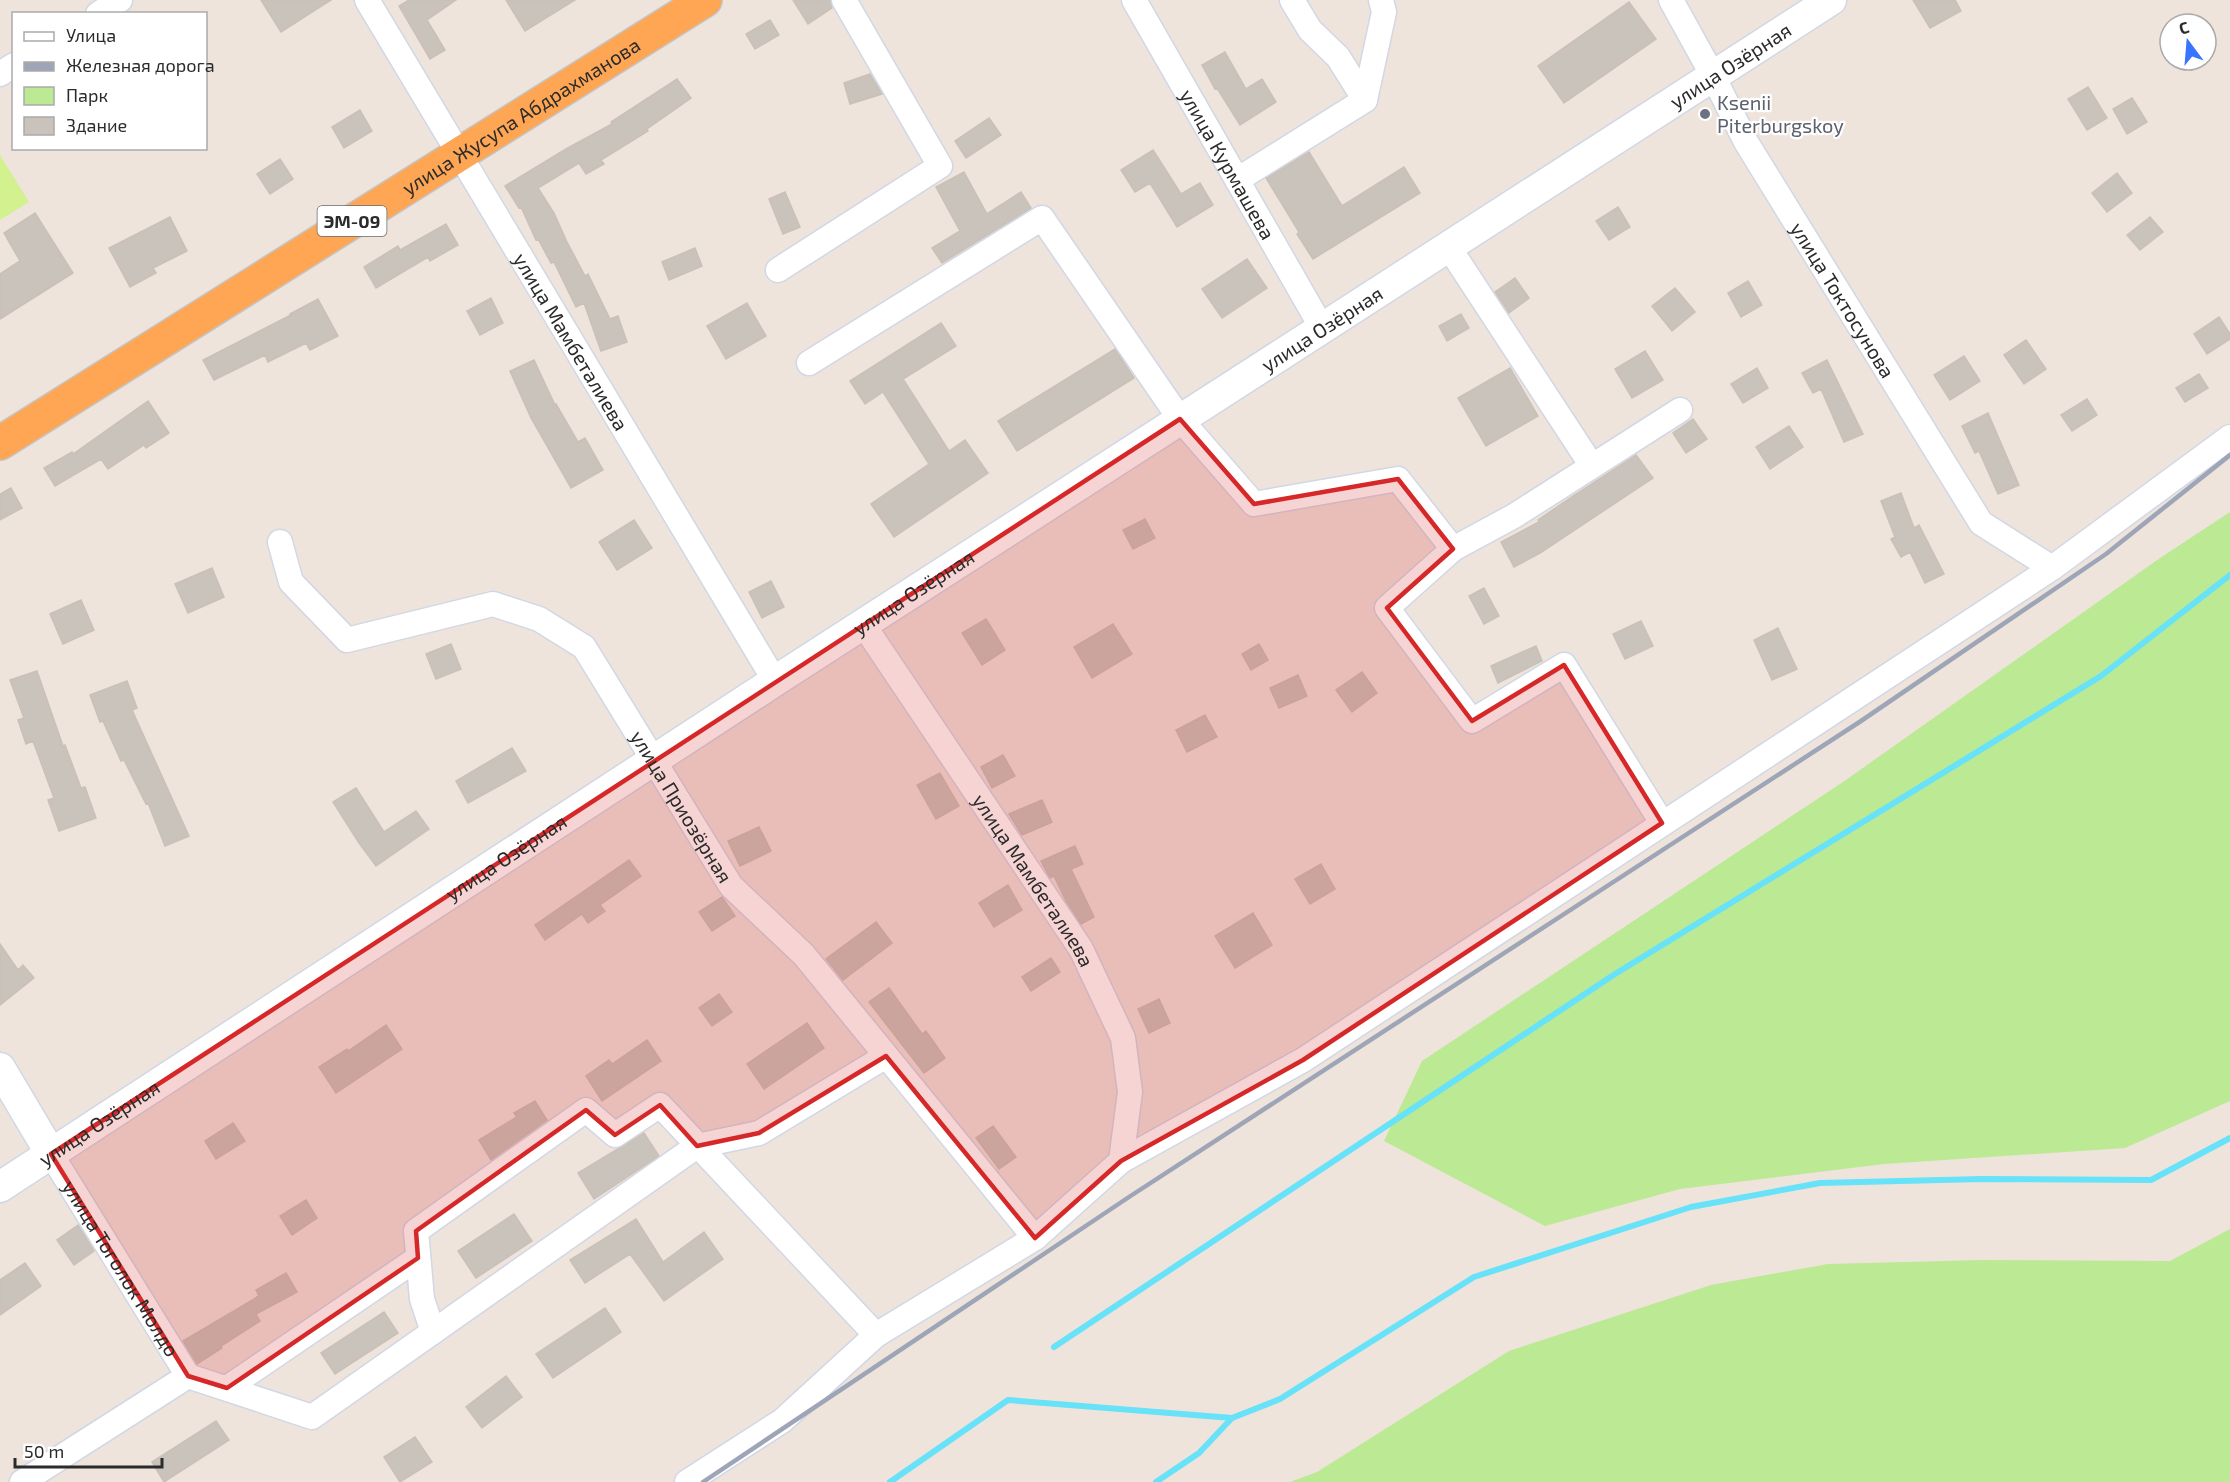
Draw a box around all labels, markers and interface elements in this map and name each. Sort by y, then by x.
legend [12,12,207,150]
north arrow [2158,12,2218,72]
street label: улица Озёрная [1665,17,1795,114]
text: С [2177,17,2191,38]
text: Улица [66,24,116,46]
street label: улица Жусупа Абдрахманова [397,32,644,200]
text: Железная дорога [66,54,215,76]
text: Парк [66,84,108,106]
street label: улица Курмашева [1175,84,1281,243]
place label: Ksenii Piterburgskoy [1717,90,1844,137]
marker: Ksenii Piterburgskoy [1698,107,1712,121]
text: Здание [66,114,127,136]
road number: ЭМ-09 [318,206,386,236]
street label: улица Токтосунова [1785,217,1900,382]
street label: улица Мамбеталиева [508,248,634,434]
street label: улица Озёрная [1256,281,1387,377]
street label: улица Озёрная [848,544,978,641]
street label: улица Приозёрная [625,726,738,887]
street label: улица Мамбеталиева [967,789,1100,970]
street label: улица Озёрная [441,809,571,906]
street label: улица Озёрная [34,1074,164,1172]
street label: улица Тоголок Молдо [57,1176,185,1361]
scale bar [15,1431,162,1469]
text: 50 m [24,1440,64,1462]

